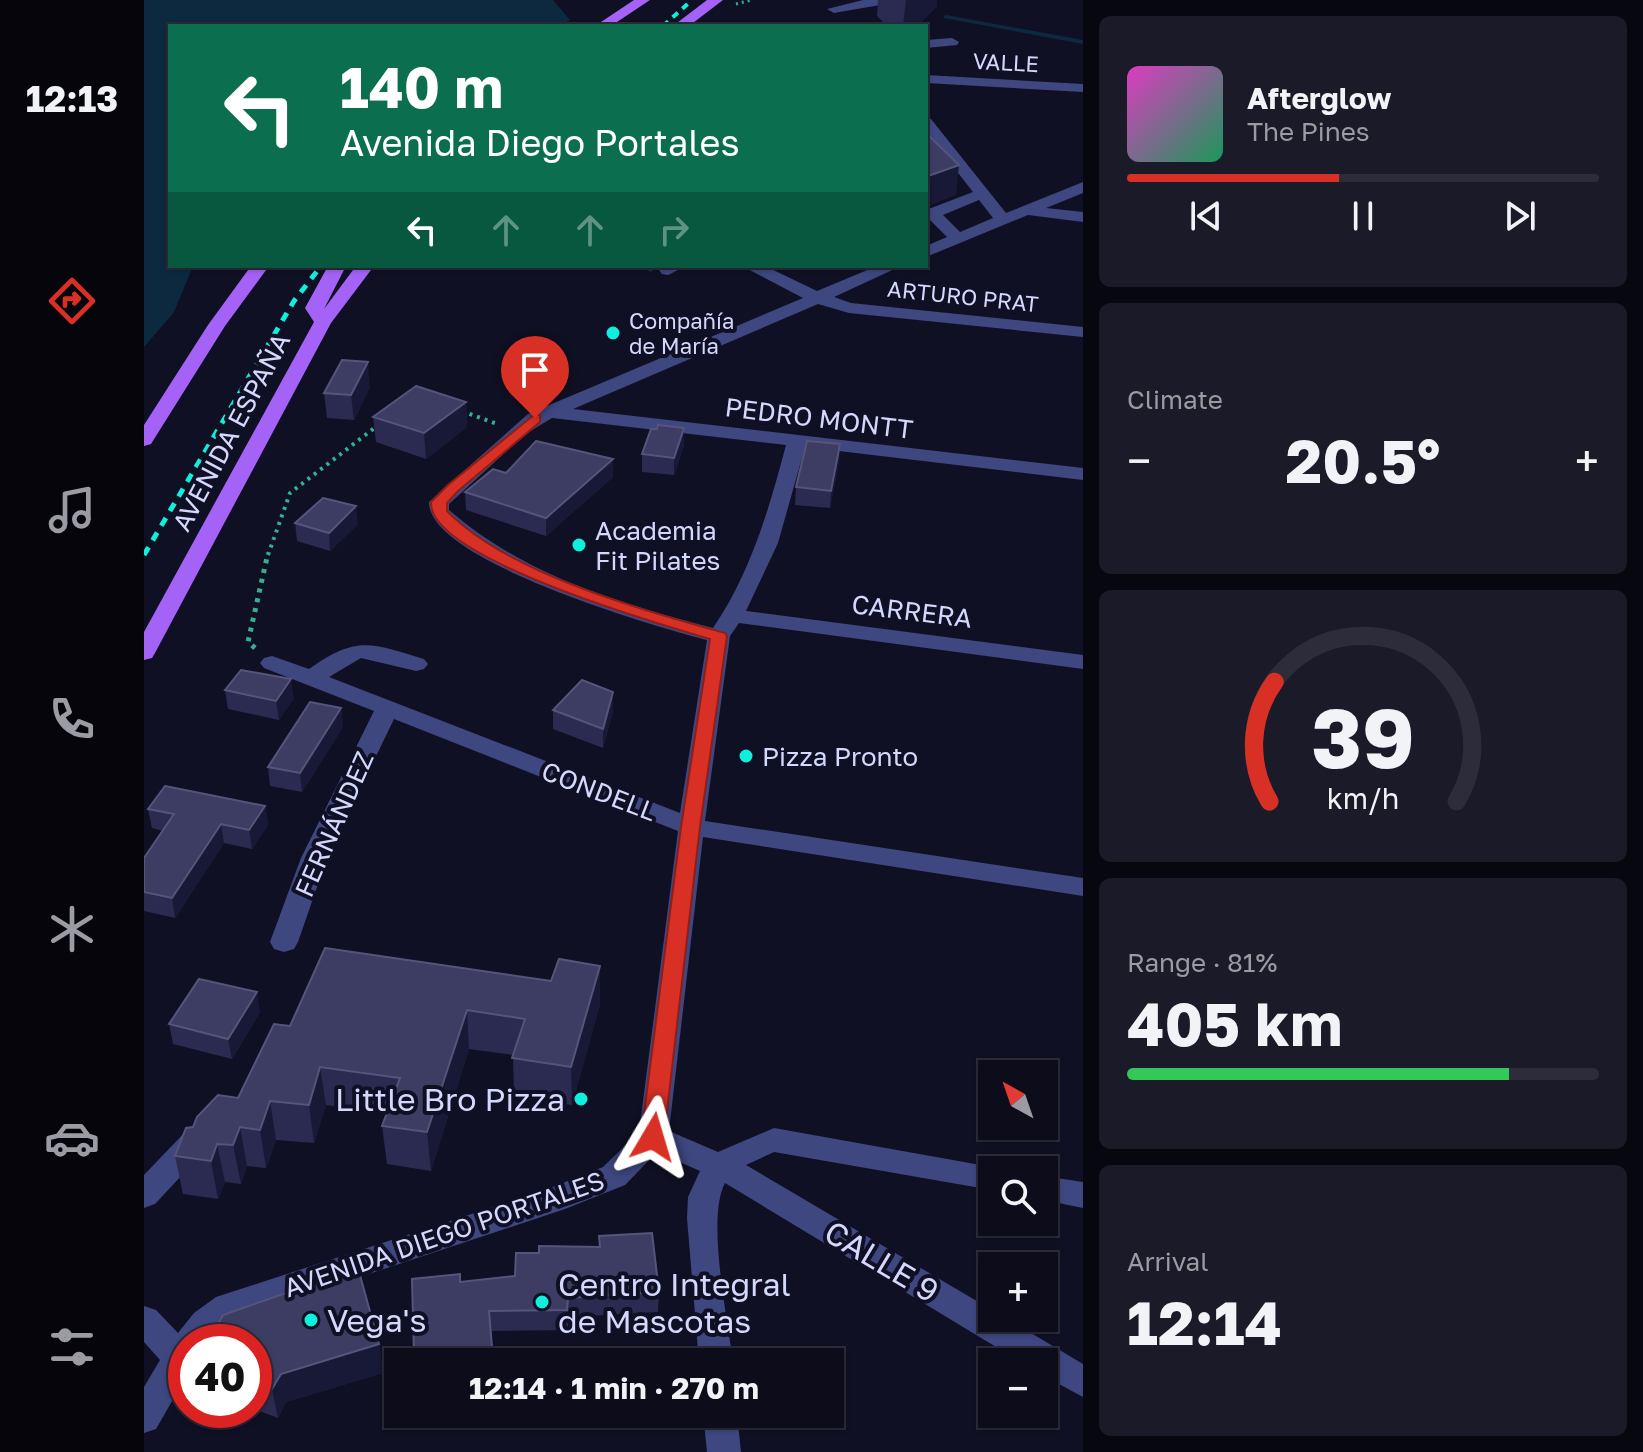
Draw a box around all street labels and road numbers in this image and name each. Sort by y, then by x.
street label: VALLE [972,47,1040,77]
street label: ARTURO PRAT [886,275,1040,317]
street label: AVENIDA ESPAÑA [166,328,296,536]
street label: PEDRO MONTT [723,391,915,445]
street label: CARRERA [850,588,974,634]
street label: FERNÁNDEZ [288,747,380,901]
street label: CONDELL [537,755,661,827]
street label: AVENIDA DIEGO PORTALES [280,1165,608,1303]
street label: CALLE 9 [818,1212,946,1310]

